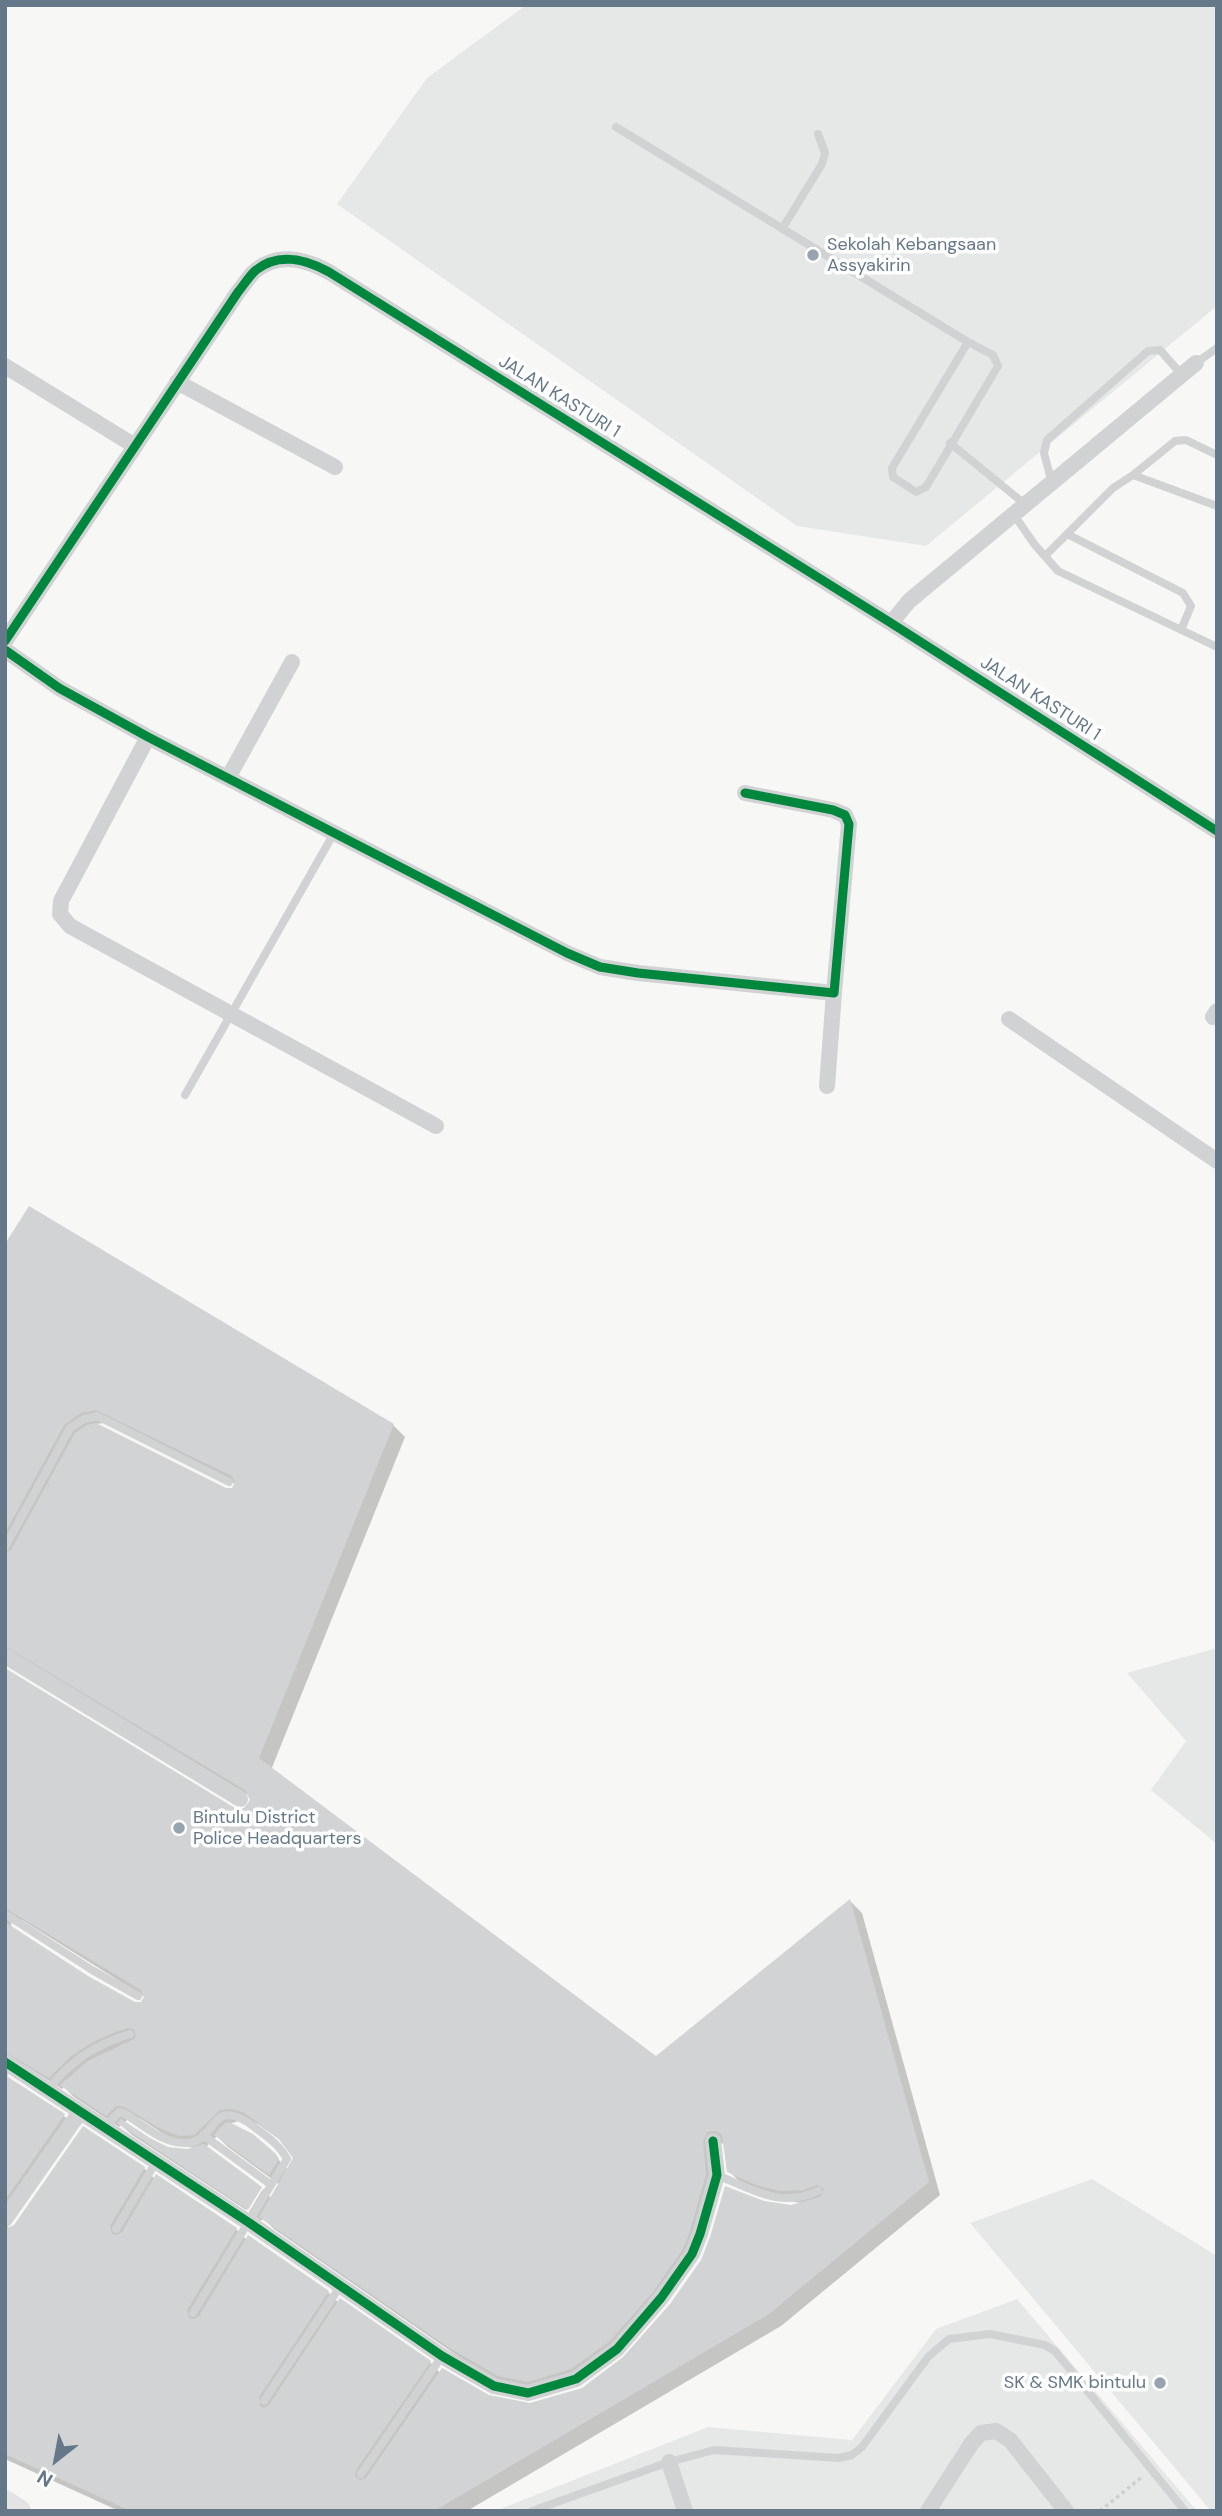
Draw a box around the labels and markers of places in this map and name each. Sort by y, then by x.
place label: Sekolah Kebangsaan Assyakirin [827,234,996,276]
marker: Sekolah Kebangsaan Assyakirin [805,247,821,263]
place label: Bintulu District Police Headquarters [193,1807,362,1850]
marker: Bintulu District Police Headquarters [171,1820,187,1836]
place label: SK & SMK bintulu [1004,2372,1146,2394]
marker: SK & SMK bintulu [1152,2375,1168,2391]

